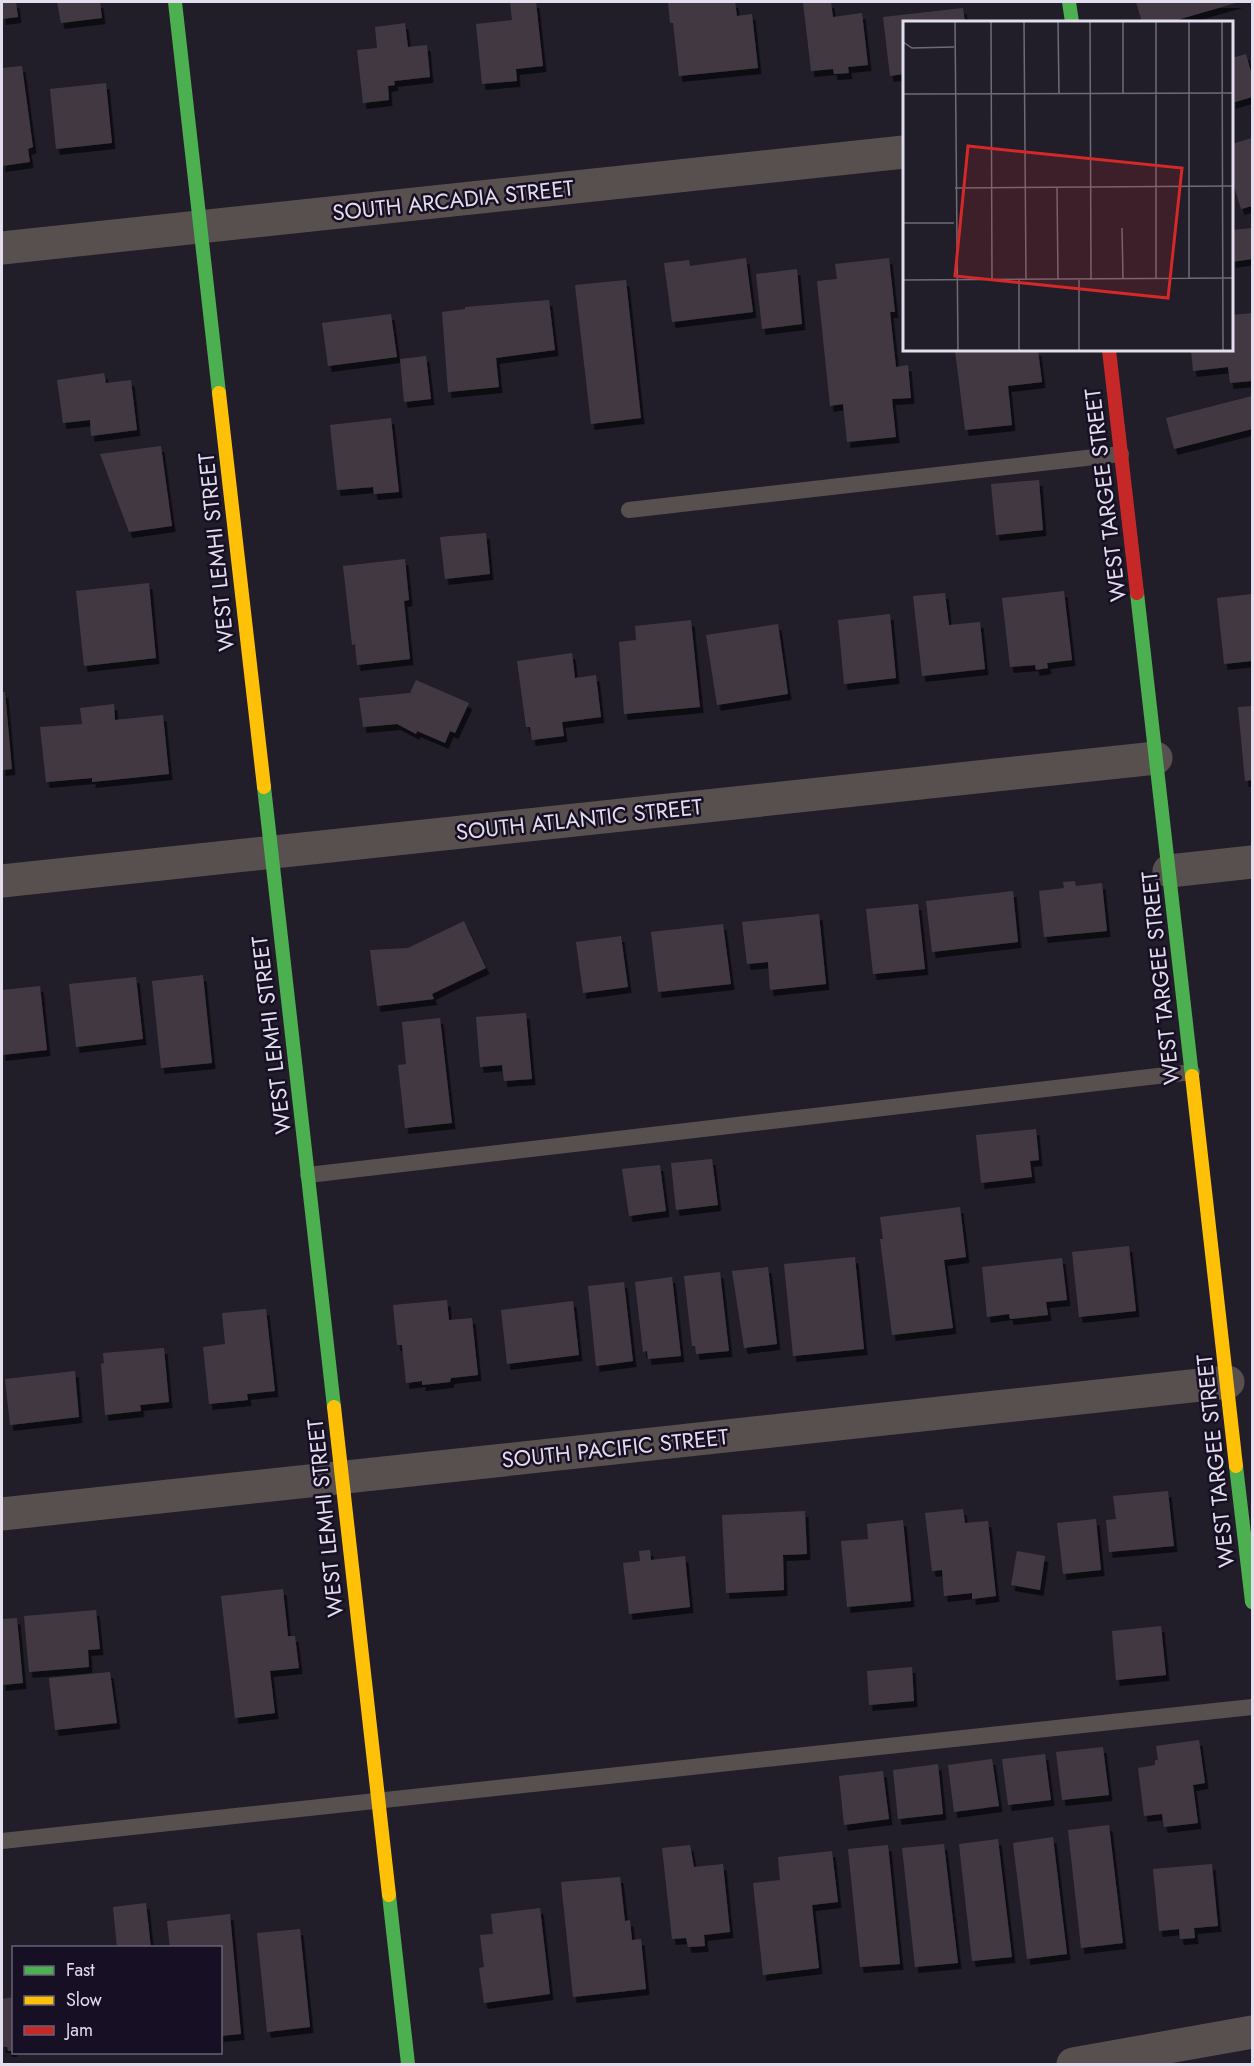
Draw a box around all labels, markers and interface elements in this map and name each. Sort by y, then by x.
inset map [903,21,1233,351]
street label: SOUTH ARCADIA STREET [331,171,576,229]
street label: WEST TARGEE STREET [1076,386,1134,603]
street label: WEST LEMHI STREET [190,450,242,653]
street label: SOUTH ATLANTIC STREET [454,790,704,848]
street label: WEST TARGEE STREET [1133,869,1187,1086]
street label: WEST LEMHI STREET [243,933,299,1136]
street label: WEST TARGEE STREET [1188,1352,1242,1569]
street label: WEST LEMHI STREET [299,1416,351,1619]
street label: SOUTH PACIFIC STREET [500,1420,731,1476]
legend [12,1946,222,2054]
text: Fast [66,1957,95,1983]
text: Slow [66,1987,103,2013]
text: Jam [64,2017,93,2043]

